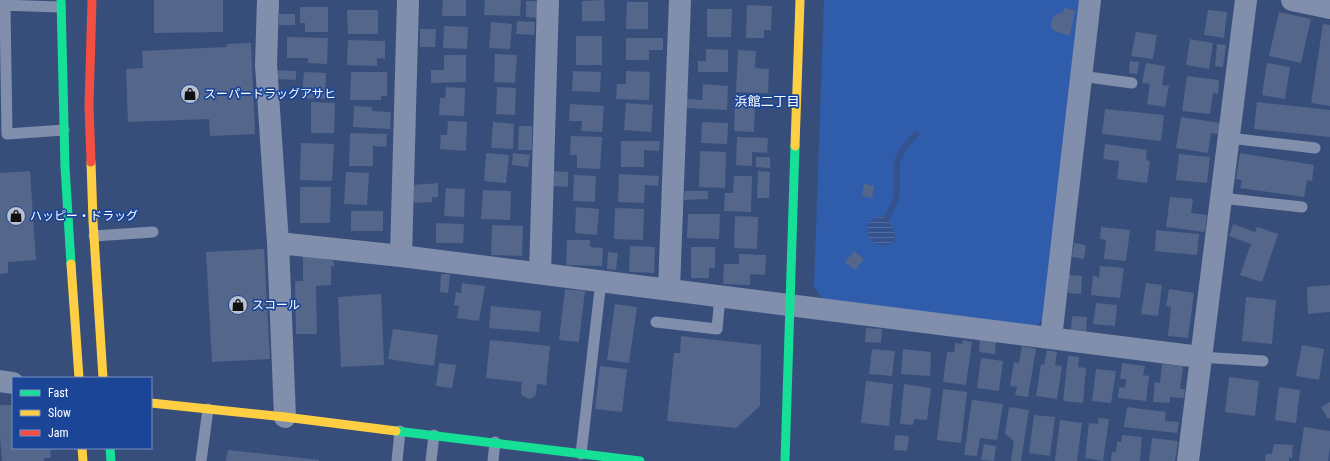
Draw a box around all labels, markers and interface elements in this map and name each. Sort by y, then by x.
shop icon: スーパードラッグアサヒ [179,83,201,105]
place label: スーパードラッグアサヒ [204,87,336,101]
district label: 浜館二丁目 [734,94,800,109]
shop icon: ハッピー・ドラッグ [5,205,27,227]
place label: ハッピー・ドラッグ [30,209,138,223]
shop icon: スコール [227,294,249,316]
place label: スコール [252,298,300,312]
legend [12,377,152,449]
text: Fast [48,386,69,400]
text: Slow [48,406,71,420]
text: Jam [48,426,69,440]

